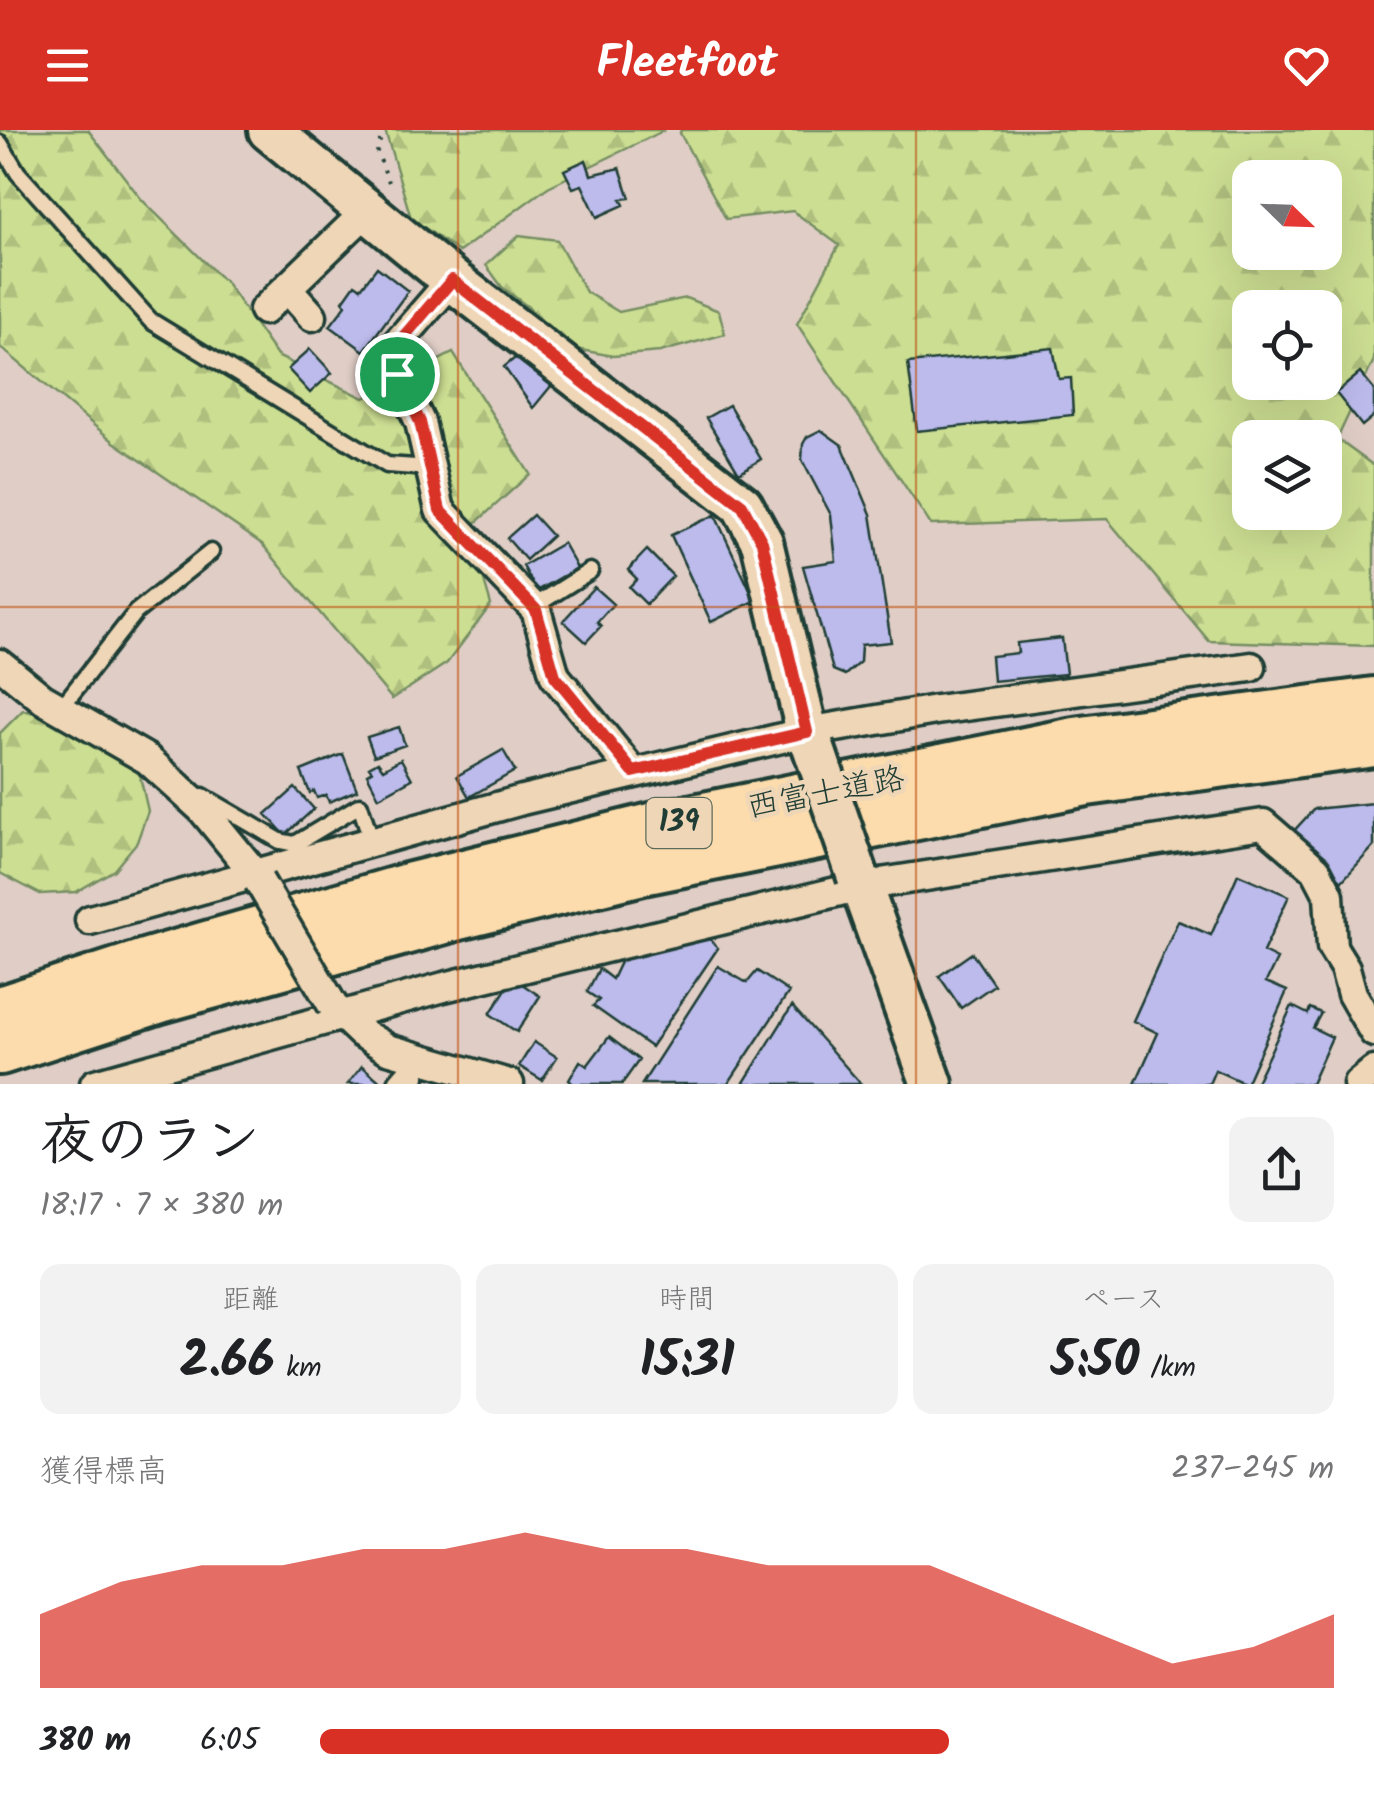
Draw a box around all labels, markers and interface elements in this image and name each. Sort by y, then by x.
text: Fleetfoot [596,29,778,101]
icon: menu [40,38,95,93]
icon: heart [1279,38,1334,93]
north arrow [1232,160,1342,270]
map controls [1232,160,1342,530]
button: locate [1232,290,1342,400]
pin [355,332,440,417]
icon: arrive [370,347,425,402]
button: layers [1232,420,1342,530]
street label: 西富士道路 [743,754,909,834]
road number: 139 [646,798,712,848]
text: 夜のラン [40,1100,260,1187]
button: share [1229,1117,1334,1222]
text: 18:17 · 7 × 380 m [40,1181,283,1232]
text: 距離 [223,1278,279,1323]
text: 時間 [659,1278,715,1323]
text: ペース [1082,1278,1164,1323]
text: 2.66 [180,1323,275,1403]
text: 15:31 [639,1323,735,1403]
text: 5:50 [1051,1323,1139,1403]
text: km [275,1346,322,1391]
text: /km [1139,1346,1196,1391]
text: 237–245 m [1171,1444,1334,1495]
text: 獲得標高 [40,1447,168,1498]
text: 380 m [40,1716,131,1767]
text: 6:05 [200,1716,259,1767]

